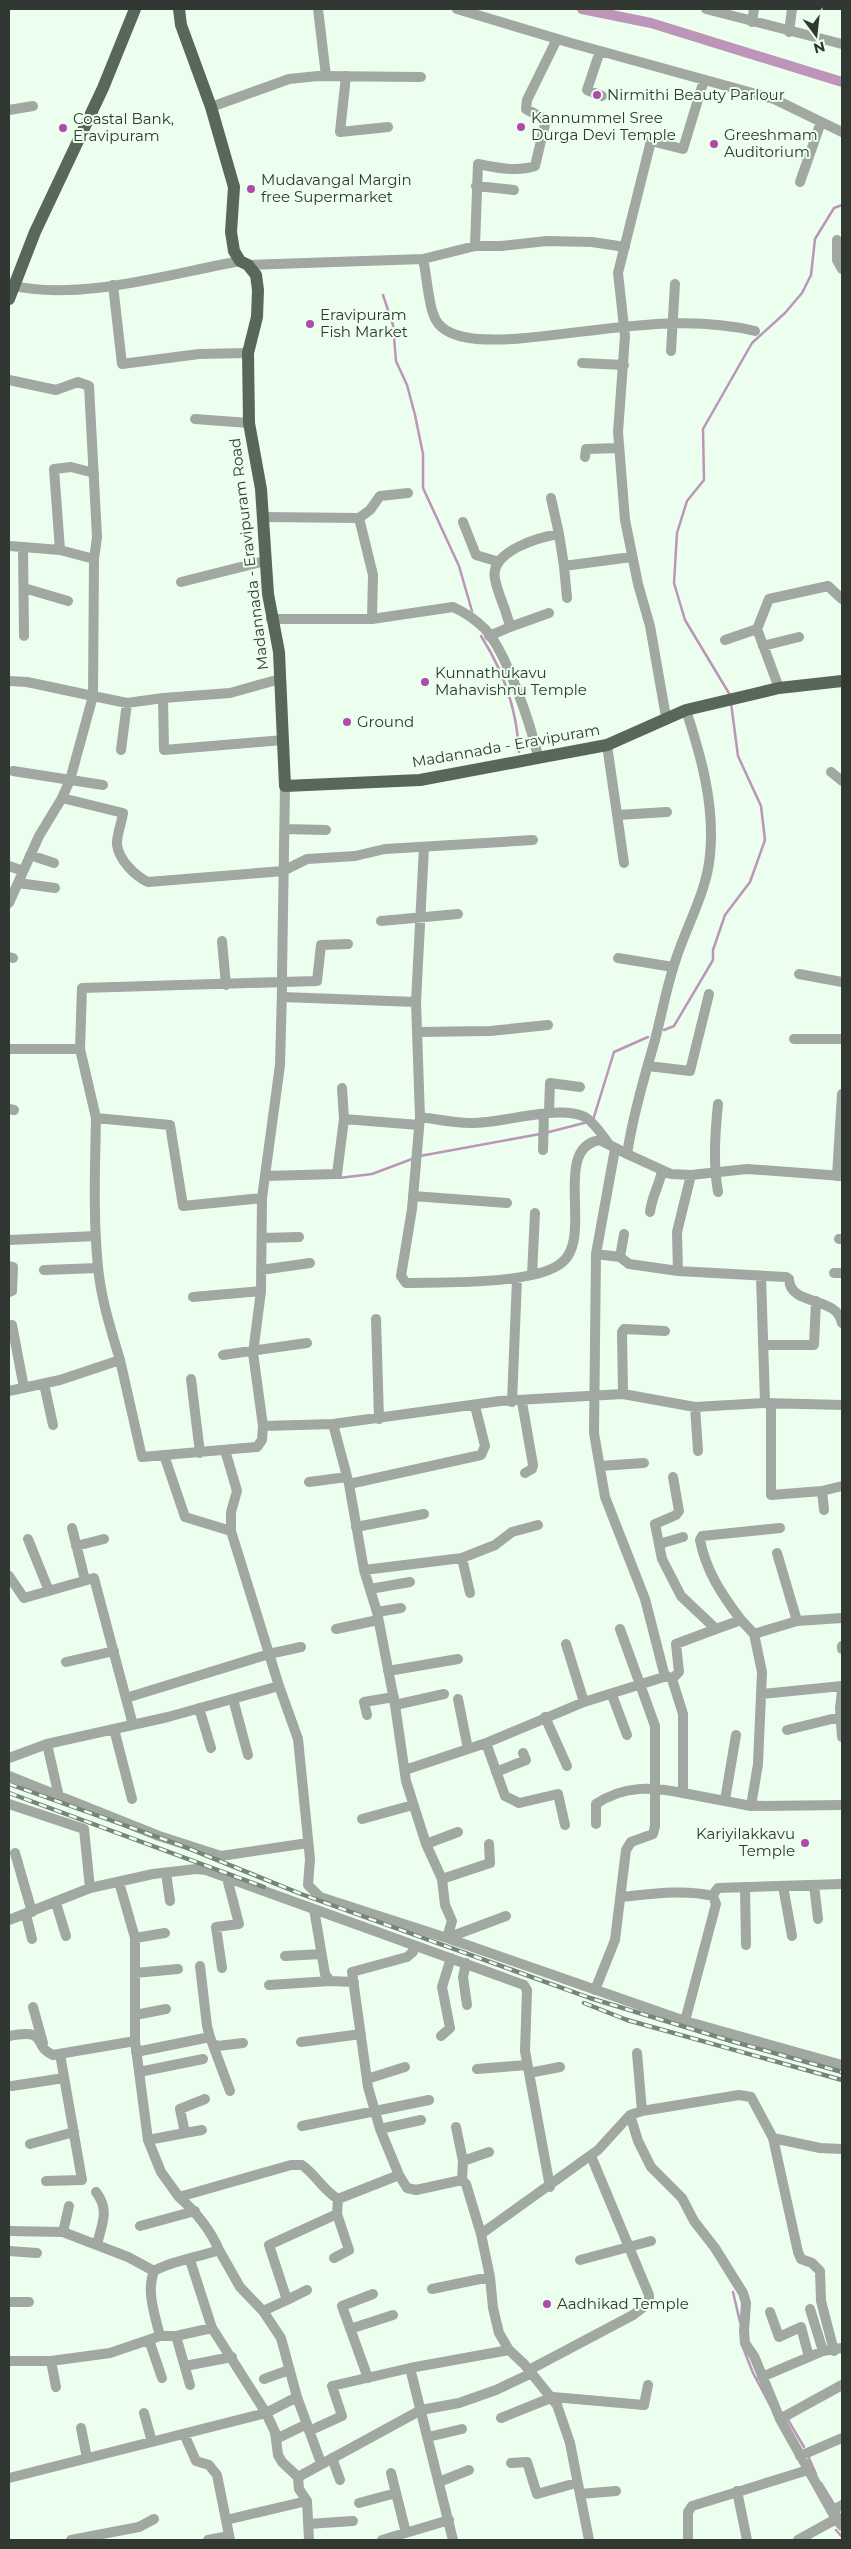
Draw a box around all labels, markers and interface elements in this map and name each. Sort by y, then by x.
north arrow [791,10,841,60]
text: N [812,37,827,58]
place label: Nirmithi Beauty Parlour [607,85,785,104]
marker: Nirmithi Beauty Parlour [591,89,603,101]
place label: Kannummel Sree Durga Devi Temple [531,108,676,144]
place label: Coastal Bank, Eravipuram [73,109,174,145]
marker: Kannummel Sree Durga Devi Temple [515,121,527,133]
marker: Coastal Bank, Eravipuram [57,122,69,134]
place label: Greeshmam Auditorium [724,125,818,161]
marker: Greeshmam Auditorium [708,138,720,150]
place label: Mudavangal Margin free Supermarket [261,170,412,206]
marker: Mudavangal Margin free Supermarket [245,183,257,195]
place label: Eravipuram Fish Market [320,305,408,341]
marker: Eravipuram Fish Market [304,318,316,330]
street label: Madannada - Eravipuram Road [225,437,272,671]
place label: Kunnathukavu Mahavishnu Temple [435,663,587,699]
marker: Kunnathukavu Mahavishnu Temple [419,676,431,688]
place label: Ground [357,712,414,731]
marker: Ground [341,716,353,728]
street label: Madannada - Eravipuram [410,720,601,771]
place label: Kariyilakkavu Temple [696,1824,795,1860]
marker: Kariyilakkavu Temple [799,1837,811,1849]
place label: Aadhikad Temple [557,2294,689,2313]
marker: Aadhikad Temple [541,2298,553,2310]

